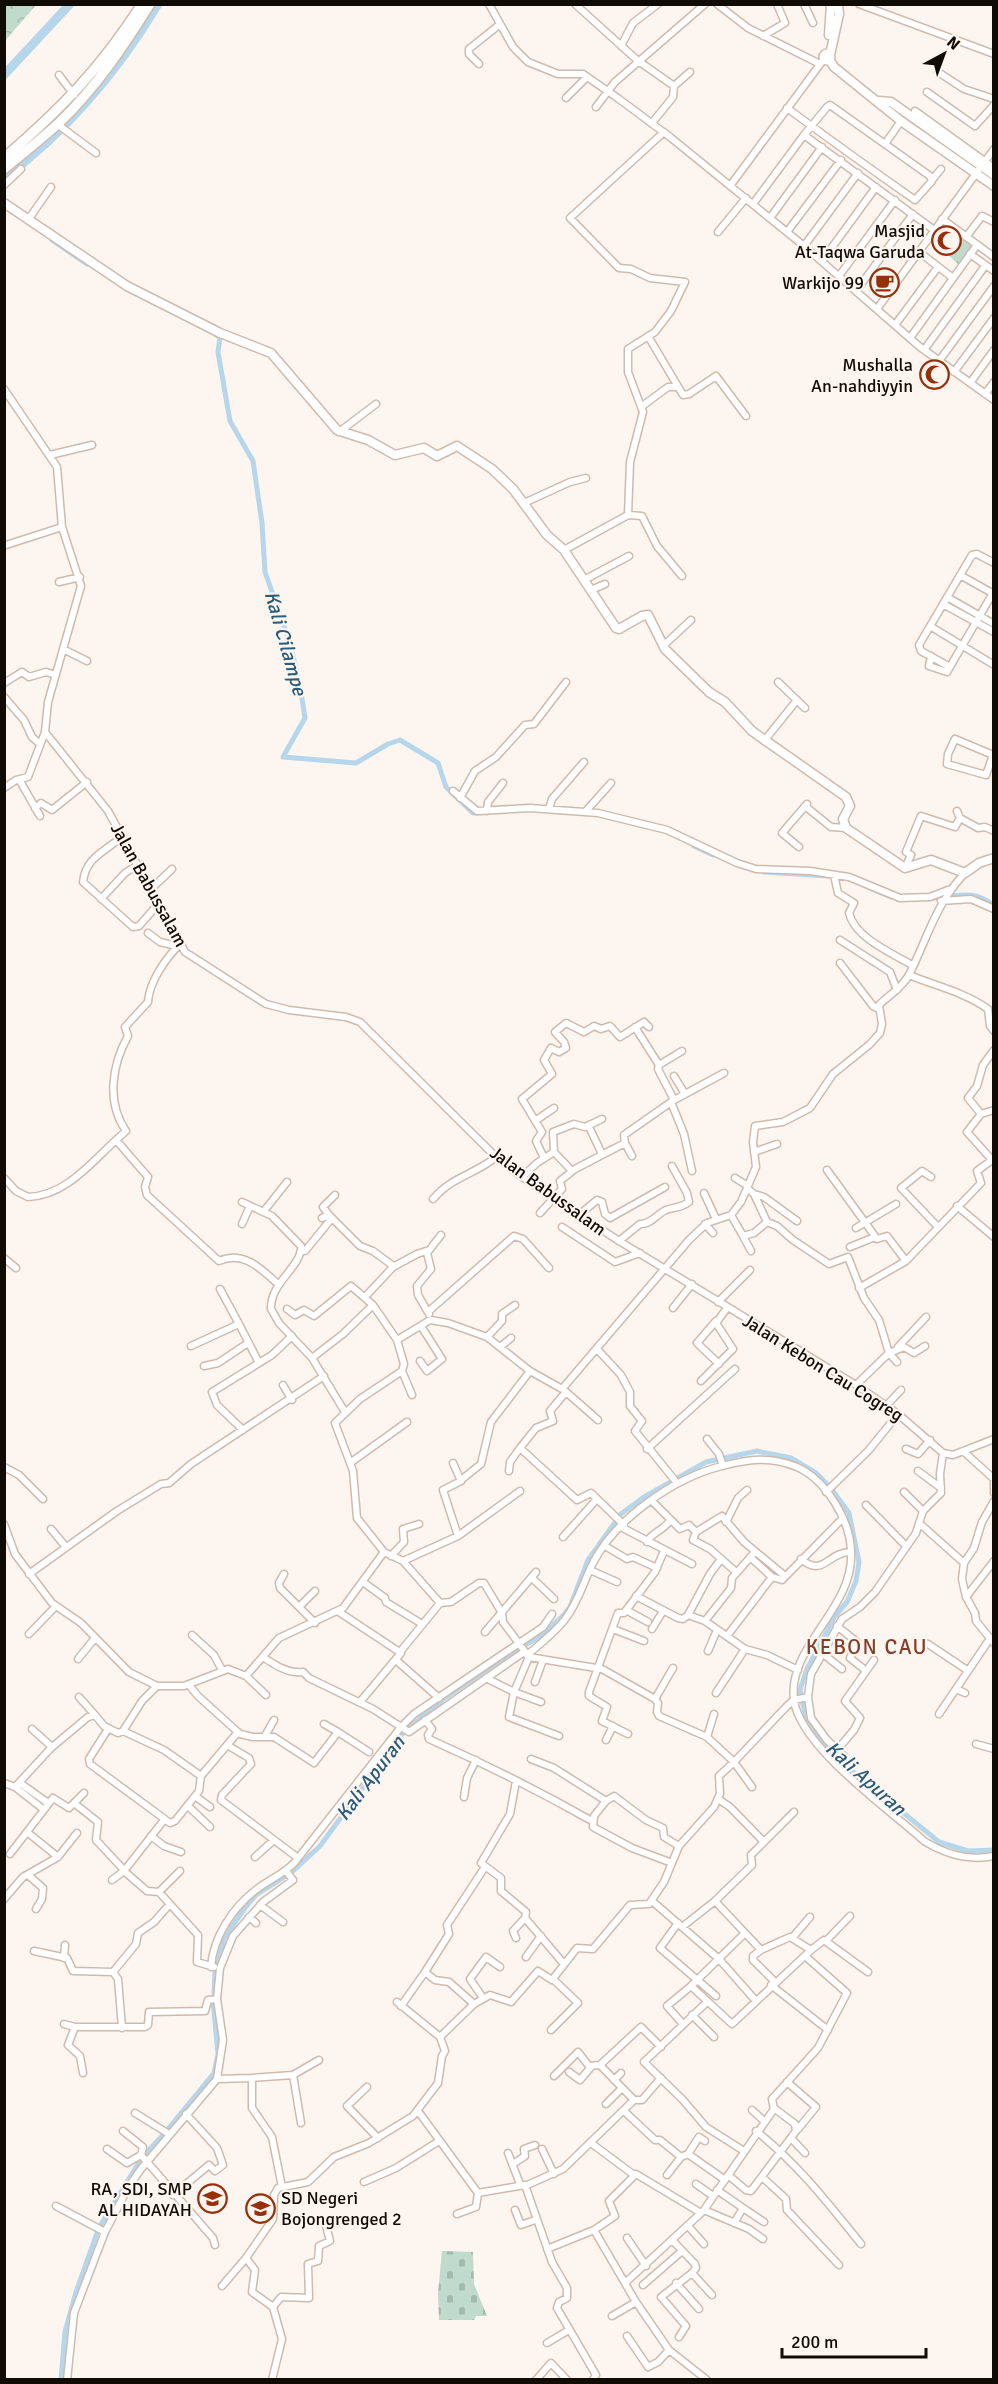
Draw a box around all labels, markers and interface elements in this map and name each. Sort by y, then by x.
north arrow [914,24,974,84]
text: N [942,32,964,55]
place label: Masjid At-Taqwa Garuda [795,220,925,263]
mosque icon: Masjid At-Taqwa Garuda [930,225,962,257]
cafe icon: Warkijo 99 [869,267,901,299]
place label: Warkijo 99 [782,272,864,294]
place label: Mushalla An-nahdiyyin [811,354,913,397]
mosque icon: Mushalla An-nahdiyyin [918,359,950,391]
water label: Kali Cilampe [259,588,313,699]
street label: Jalan Babussalam [106,819,192,951]
street label: Jalan Babussalam [486,1142,610,1240]
street label: Jalan Kebon Cau Cogreg [739,1310,907,1426]
district label: KEBON CAU [806,1634,928,1660]
water label: Kali Apuran [330,1730,411,1826]
water label: Kali Apuran [820,1736,912,1822]
place label: RA, SDI, SMP AL HIDAYAH [90,2178,192,2221]
school or university icon: RA, SDI, SMP AL HIDAYAH [197,2183,229,2215]
place label: SD Negeri Bojongrenged 2 [281,2187,402,2230]
school or university icon: SD Negeri Bojongrenged 2 [244,2192,276,2224]
scale bar [782,2321,926,2359]
text: 200 m [791,2331,838,2353]

